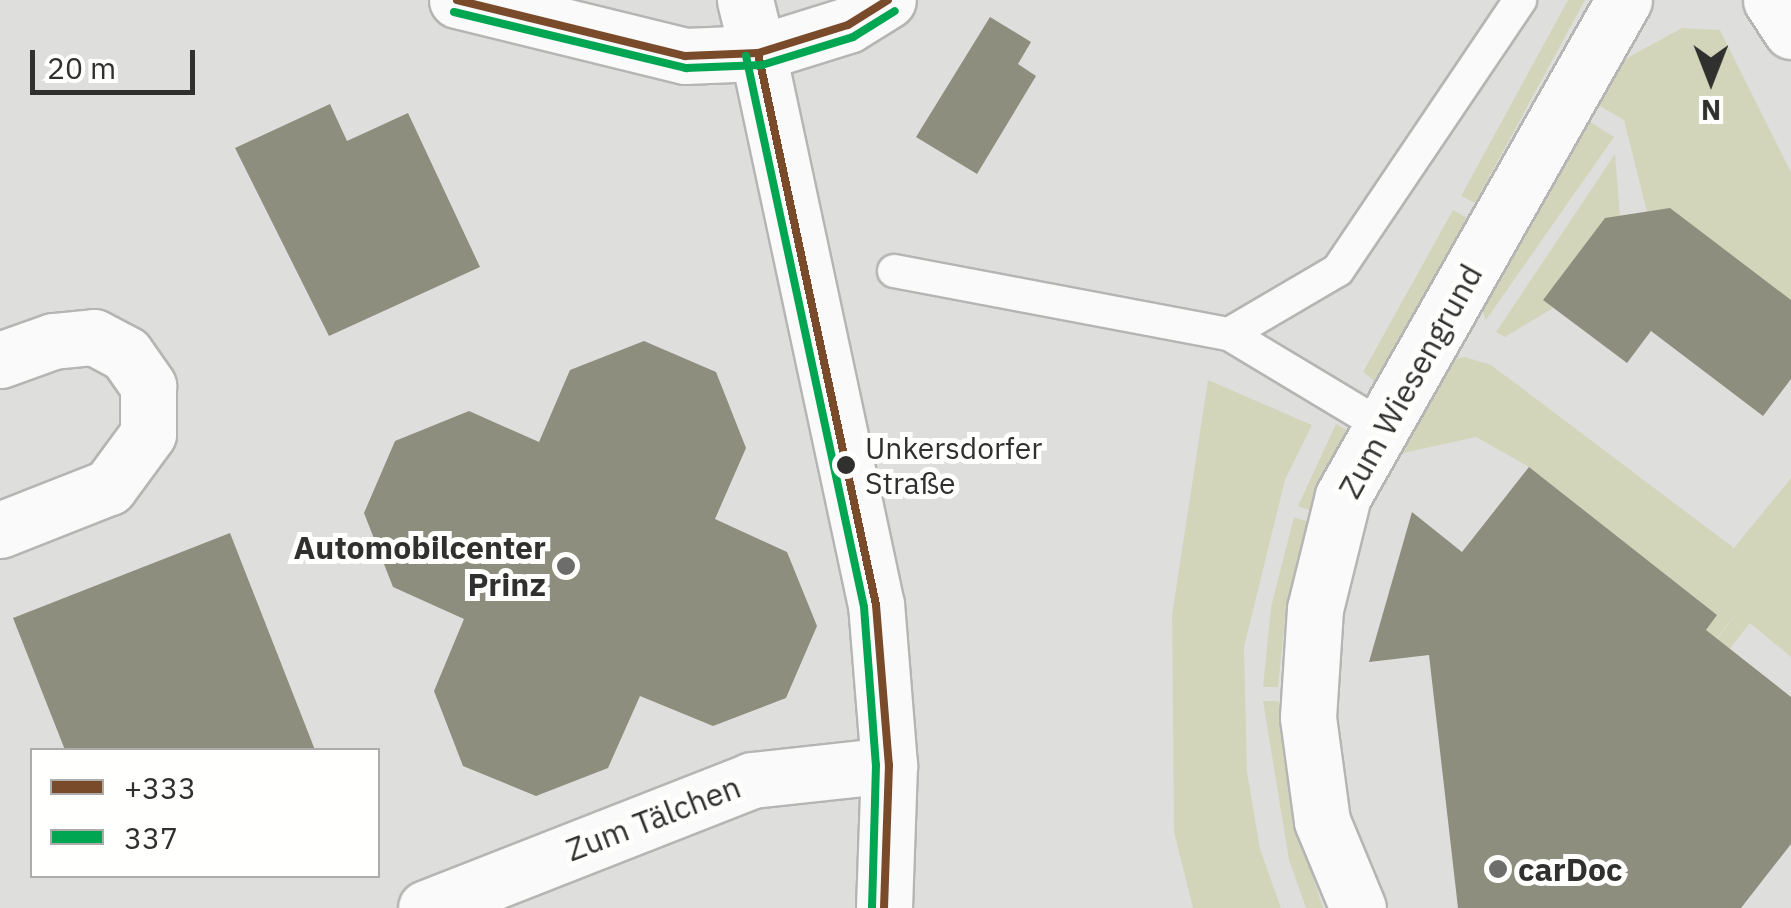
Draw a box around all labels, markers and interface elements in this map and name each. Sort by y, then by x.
scale bar [35,30,200,92]
north arrow [1661,30,1761,130]
text: 20 m [47,48,116,87]
text: N [1701,92,1721,129]
street label: Zum Wiesengrund [1330,258,1490,504]
place label: Unkersdorfer Straße [865,430,1042,500]
marker: Unkersdorfer Straße [836,455,856,475]
place label: Automobilcenter Prinz [293,529,546,604]
marker: Automobilcenter Prinz [555,555,577,577]
legend [30,748,380,878]
street label: Zum Tälchen [560,767,746,869]
text: +333 [124,768,196,807]
text: 337 [124,818,178,857]
place label: carDoc [1518,850,1623,888]
marker: carDoc [1487,858,1509,880]

